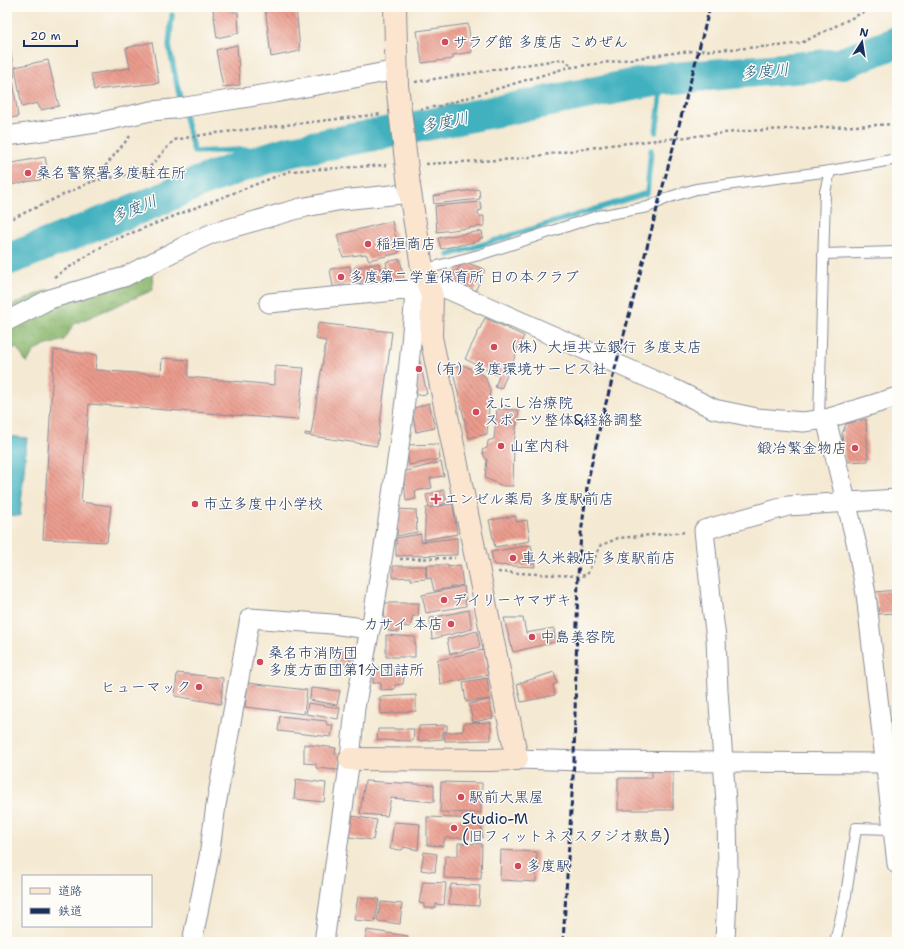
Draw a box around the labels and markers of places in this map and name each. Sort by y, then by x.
place label: サラダ館 多度店 こめぜん [453,32,628,52]
marker: サラダ館 多度店 こめぜん [440,37,450,47]
place label: 桑名警察署多度駐在所 [36,163,186,183]
marker: 桑名警察署多度駐在所 [23,168,33,178]
place label: 稲垣商店 [376,234,436,254]
marker: 稲垣商店 [363,239,373,249]
place label: 多度第二学童保育所 日の本クラブ [349,267,579,287]
marker: 多度第二学童保育所 日の本クラブ [336,272,346,282]
place label: （株）大垣共立銀行 多度支店 [502,337,702,357]
marker: （株）大垣共立銀行 多度支店 [489,342,499,352]
place label: （有）多度環境サービス社 [427,359,607,379]
marker: （有）多度環境サービス社 [414,364,424,374]
place label: えにし治療院 スポーツ整体&経絡調整 [484,393,643,430]
marker: えにし治療院 スポーツ整体&経絡調整 [471,407,481,417]
place label: 山室内科 [509,436,569,456]
place label: 鍛冶繁金物店 [757,438,847,458]
marker: 山室内科 [496,441,506,451]
marker: 鍛冶繁金物店 [850,443,860,453]
place label: エンゼル薬局 多度駅前店 [444,489,614,509]
place label: 市立多度中小学校 [203,494,323,514]
marker: エンゼル薬局 多度駅前店 [431,494,441,504]
marker: 市立多度中小学校 [190,499,200,509]
place label: 車久米穀店 多度駅前店 [521,548,676,568]
marker: 車久米穀店 多度駅前店 [508,553,518,563]
place label: デイリーヤマザキ [452,590,571,610]
marker: デイリーヤマザキ [439,595,449,605]
place label: カサイ 本店 [364,614,443,634]
marker: カサイ 本店 [446,619,456,629]
place label: 中島美容院 [540,627,615,647]
marker: 中島美容院 [527,632,537,642]
place label: 桑名市消防団 多度方面団第1分団詰所 [268,643,424,680]
marker: 桑名市消防団 多度方面団第1分団詰所 [255,657,265,667]
place label: ヒューマック [101,677,191,697]
marker: ヒューマック [194,682,204,692]
place label: 駅前大黒屋 [469,787,544,807]
marker: 駅前大黒屋 [456,792,466,802]
place label: Studio-M (旧フィットネススタジオ敷島) [462,809,670,846]
marker: Studio-M (旧フィットネススタジオ敷島) [449,823,459,833]
place label: 多度駅 [526,856,571,876]
marker: 多度駅 [513,861,523,871]

